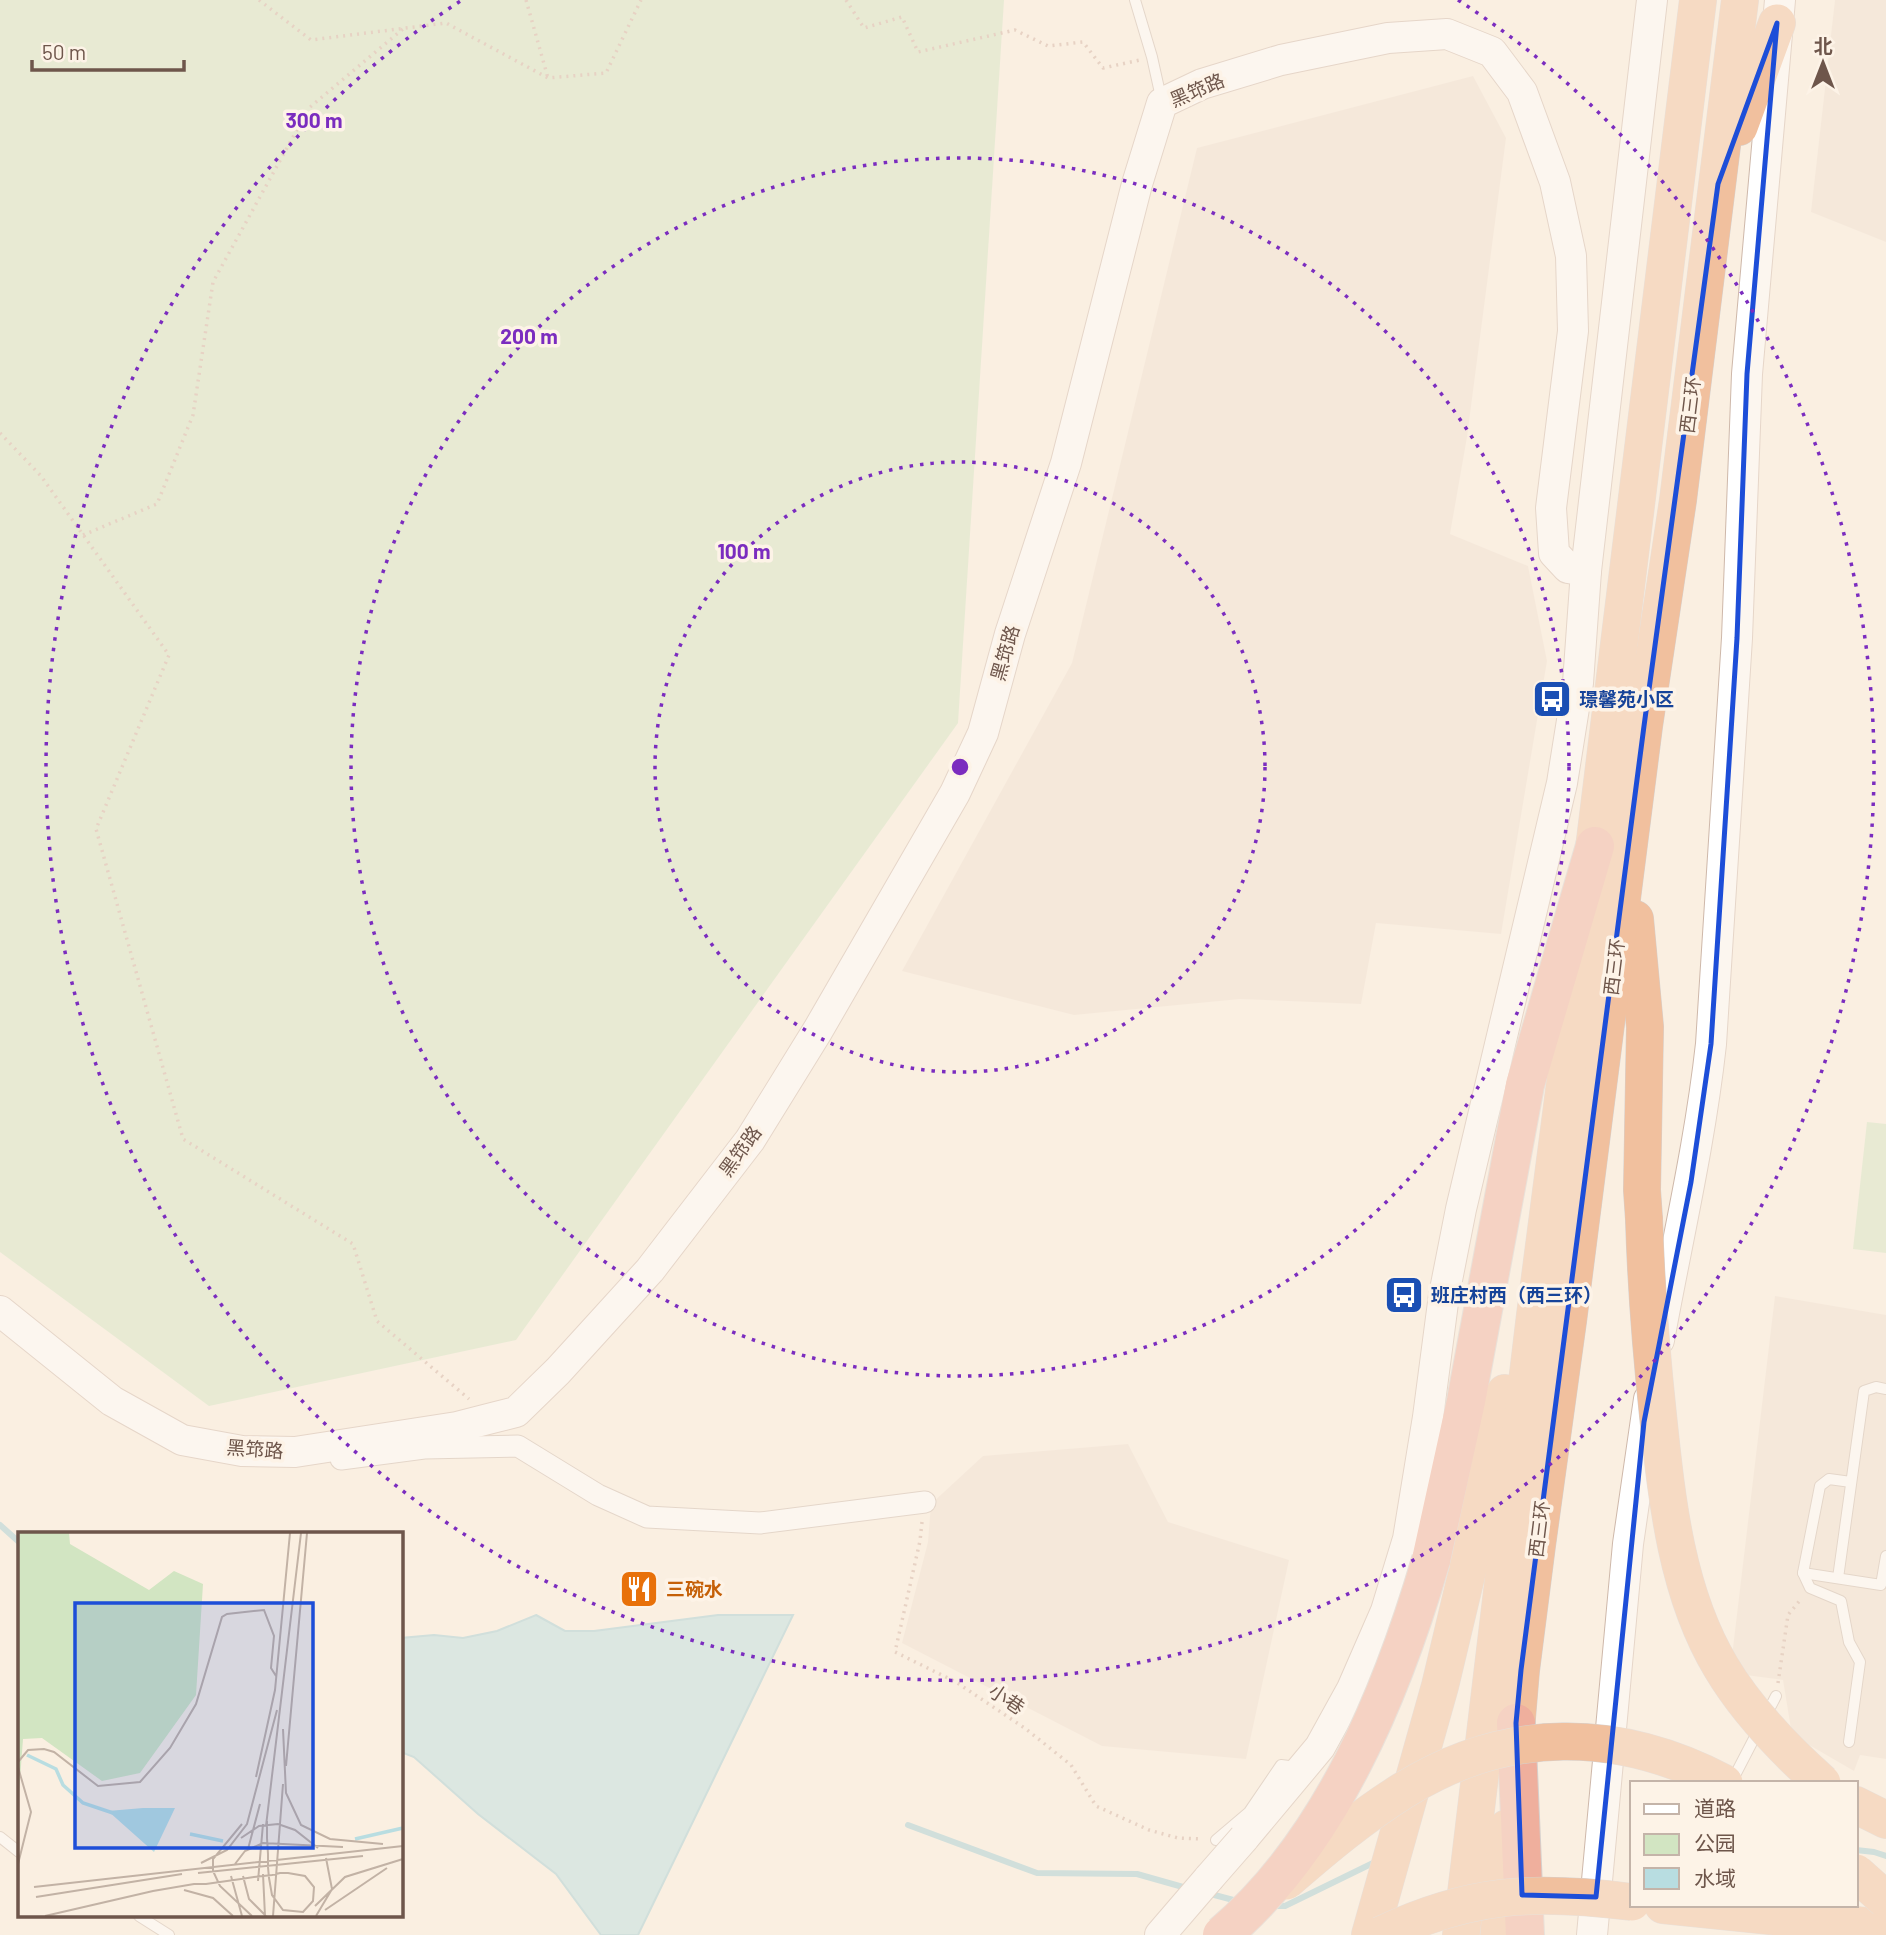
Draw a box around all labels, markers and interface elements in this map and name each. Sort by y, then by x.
scale bar [32,28,184,72]
north arrow [1788,28,1858,98]
text: 北 [1813,34,1833,57]
text: 50 m [42,39,86,64]
street label: 黑筇路 [1166,68,1228,111]
text: 300 m [285,107,343,132]
text: 200 m [500,323,558,348]
street label: 西三环 [1675,375,1704,435]
text: 100 m [717,538,771,563]
street label: 黑筇路 [986,622,1023,683]
bus stop icon: 璟馨苑小区 [1531,678,1573,720]
place label: 璟馨苑小区 [1579,687,1674,710]
centre of rings [948,755,972,779]
street label: 西三环 [1599,937,1628,997]
street label: 黑筇路 [714,1121,766,1181]
bus stop icon: 班庄村西（西三环） [1383,1274,1425,1316]
place label: 班庄村西（西三环） [1431,1283,1602,1306]
street label: 黑筇路 [226,1435,284,1462]
street label: 西三环 [1524,1499,1553,1559]
inset map [18,1532,402,1918]
restaurant icon: 三碗水 [618,1568,660,1610]
place label: 三碗水 [666,1577,723,1600]
street label: 小巷 [985,1678,1029,1719]
legend [1630,1781,1858,1907]
text: 道路 [1694,1795,1736,1820]
text: 公园 [1694,1830,1736,1855]
text: 水域 [1694,1865,1736,1890]

